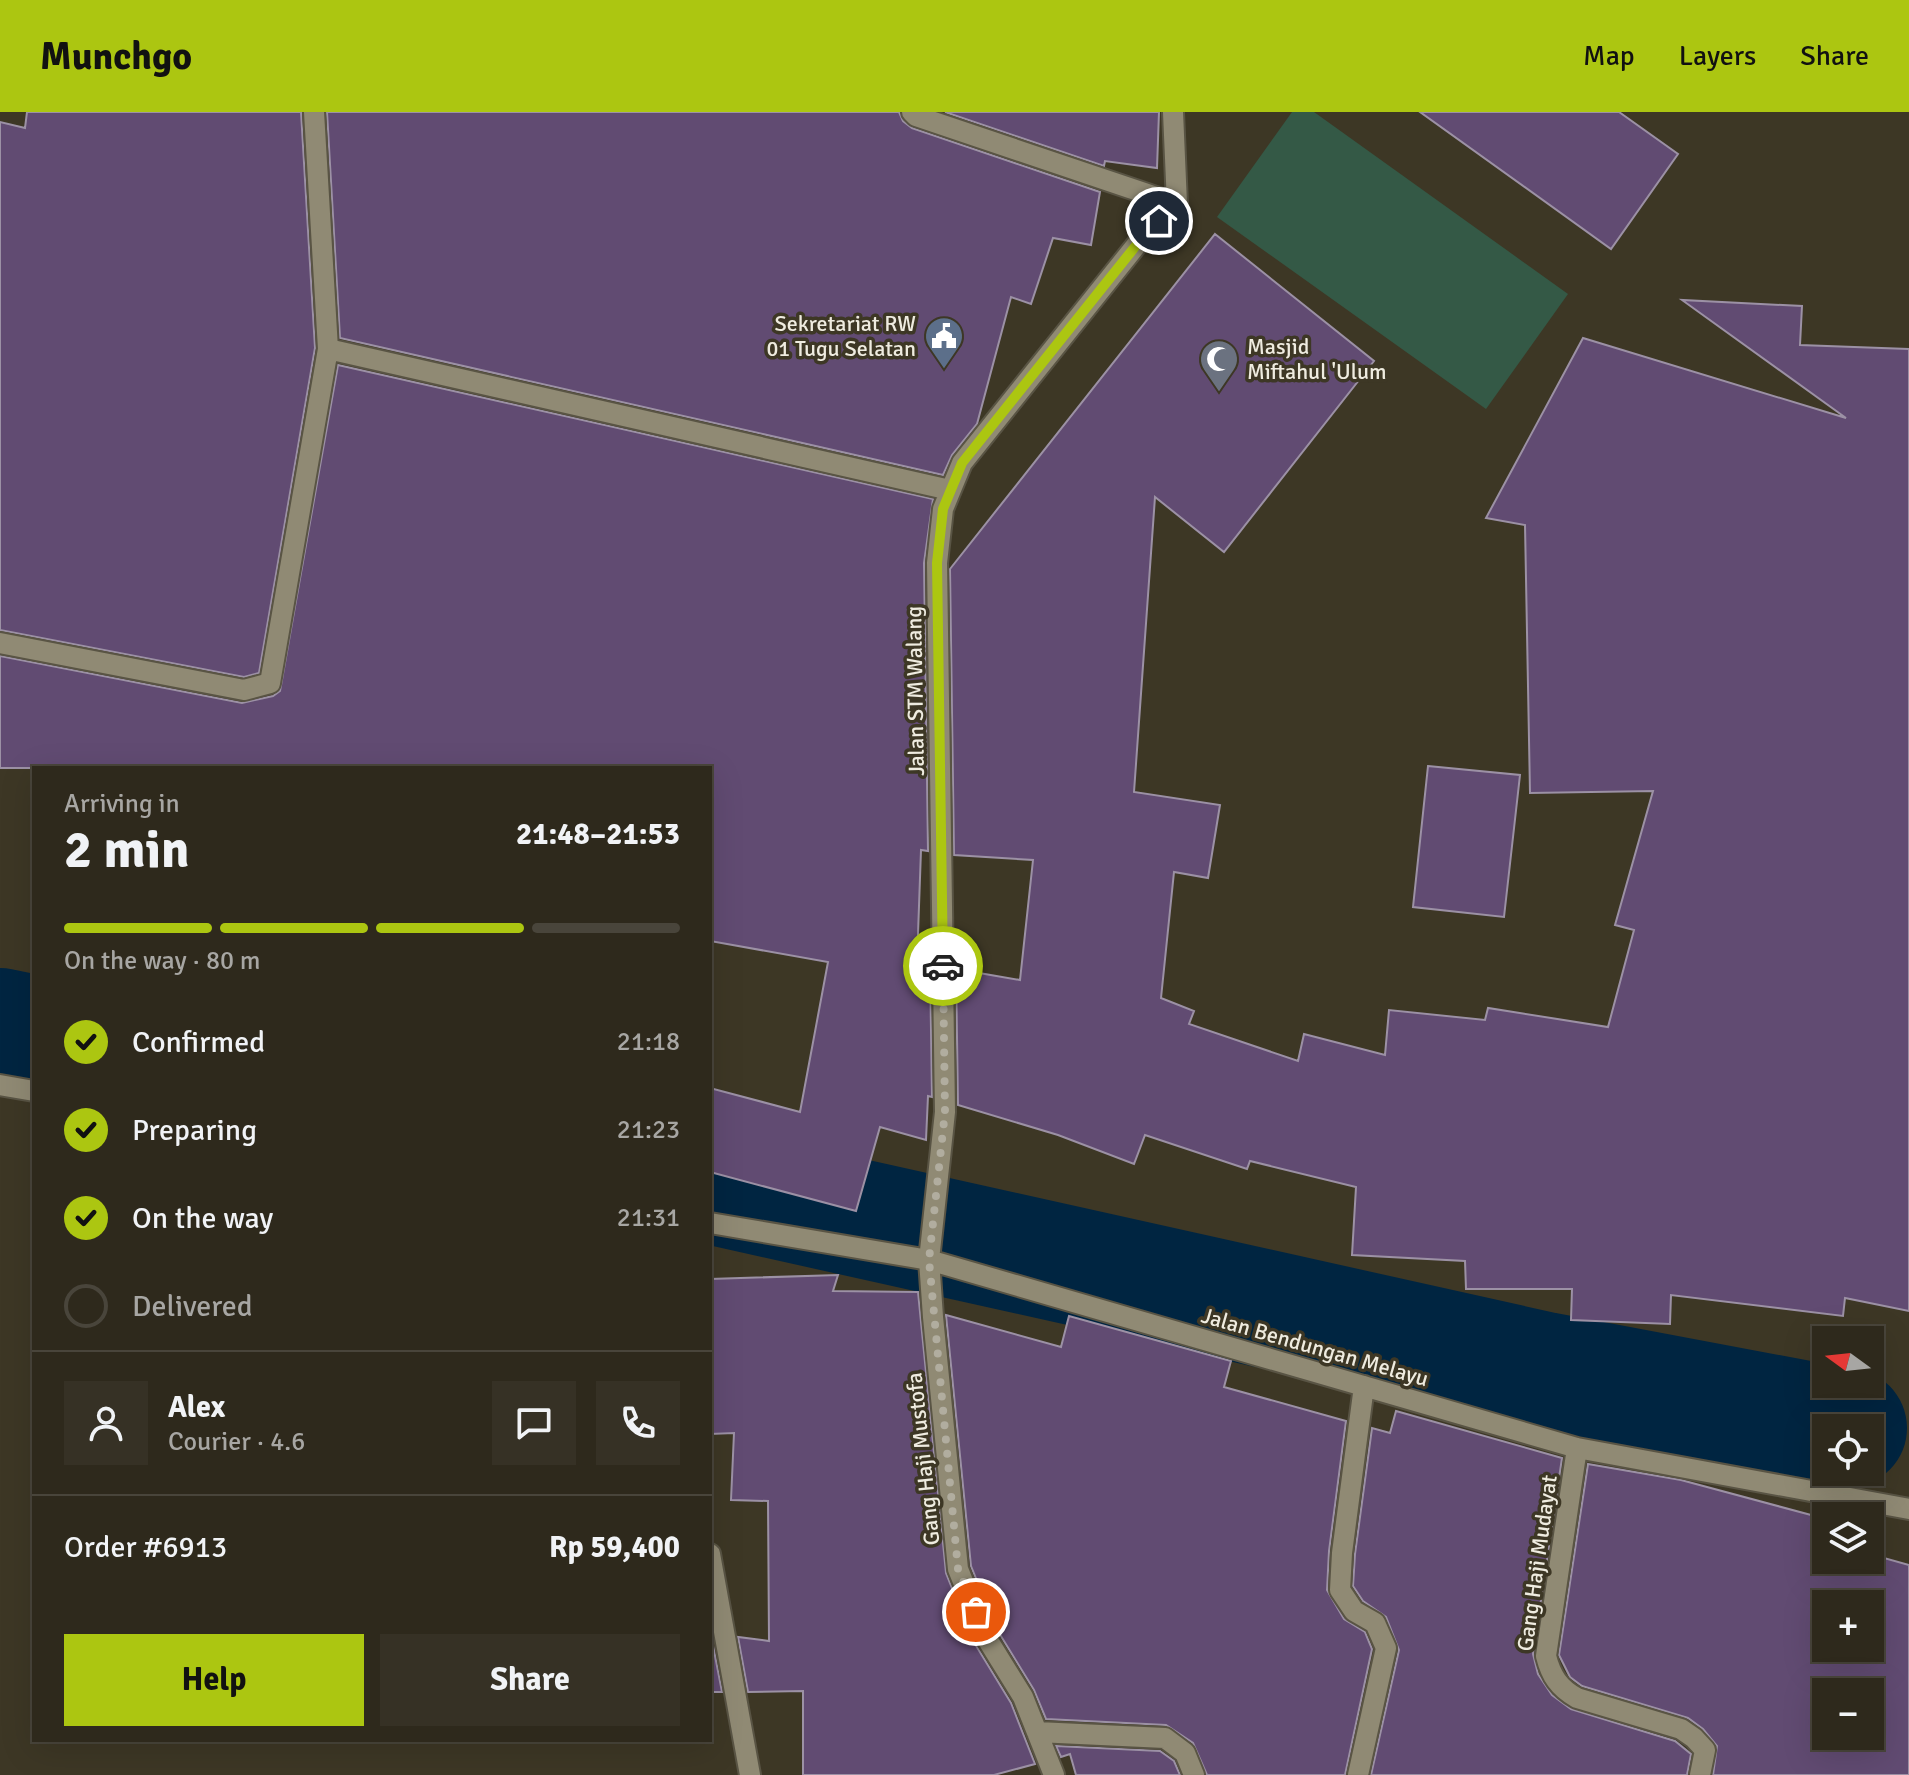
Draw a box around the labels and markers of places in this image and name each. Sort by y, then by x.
pin [1125,187,1193,255]
place label: Sekretariat RW 01 Tugu Selatan [766,310,916,362]
public building icon: Sekretariat RW 01 Tugu Selatan [923,315,965,370]
place label: Masjid Miftahul 'Ulum [1247,333,1386,385]
mosque icon: Masjid Miftahul 'Ulum [1198,338,1240,393]
pin [942,1578,1010,1646]

